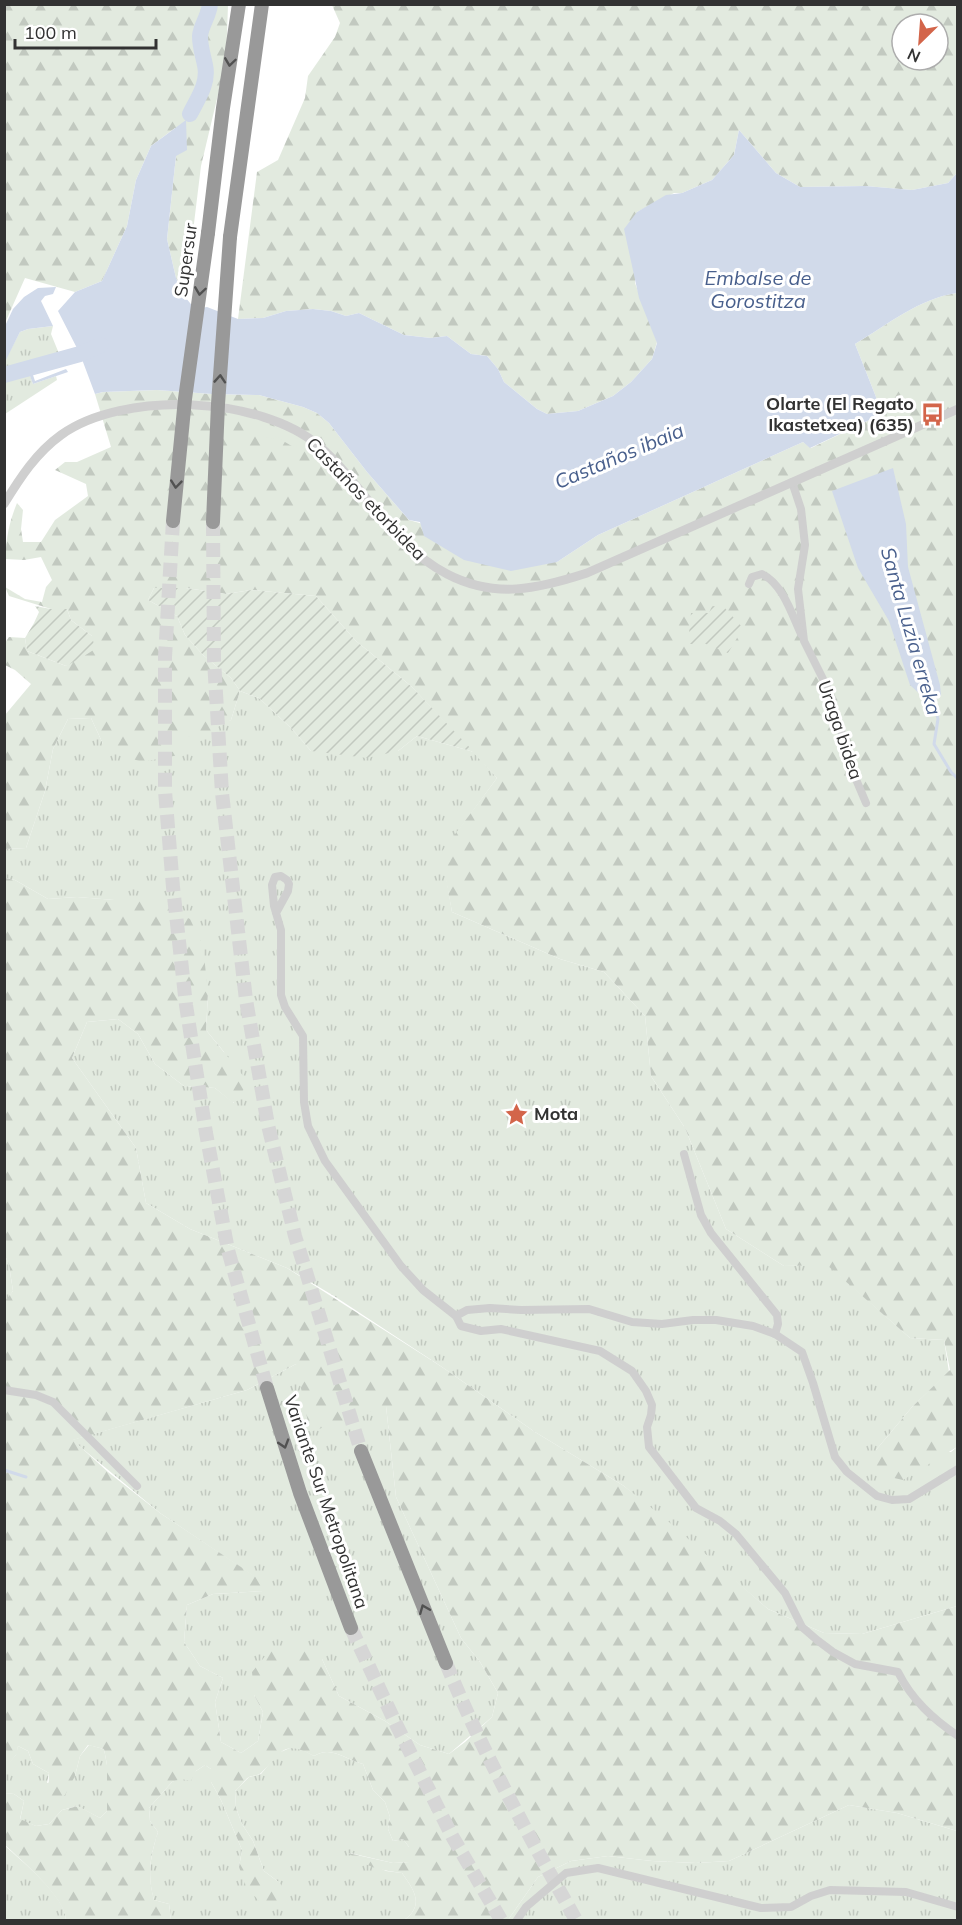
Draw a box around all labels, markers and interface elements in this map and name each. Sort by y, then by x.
scale bar [15,12,156,50]
north arrow [890,12,950,72]
text: 100 m [24,21,77,44]
text: N [904,44,923,67]
one-way arrow [225,58,237,67]
street label: Supersur [169,221,202,298]
water label: Embalse de Gorostitza [705,265,812,313]
one-way arrow [195,286,207,296]
one-way arrow [213,375,226,384]
place label: Olarte (El Regato Ikastetxea) (635) [766,392,914,436]
bus stop icon: Olarte (El Regato Ikastetxea) (635) [919,401,945,427]
water label: Castaños ibaia [550,417,687,494]
street label: Castaños etorbidea [302,432,431,565]
one-way arrow [170,480,183,489]
water label: Santa Luzia erreka [876,544,947,718]
street label: Uraga bidea [813,677,868,782]
place icon: Mota [503,1101,529,1127]
place label: Mota [534,1102,578,1125]
street label: Variante Sur Metropolitana [279,1392,374,1612]
one-way arrow [277,1438,290,1449]
one-way arrow [419,1604,431,1615]

